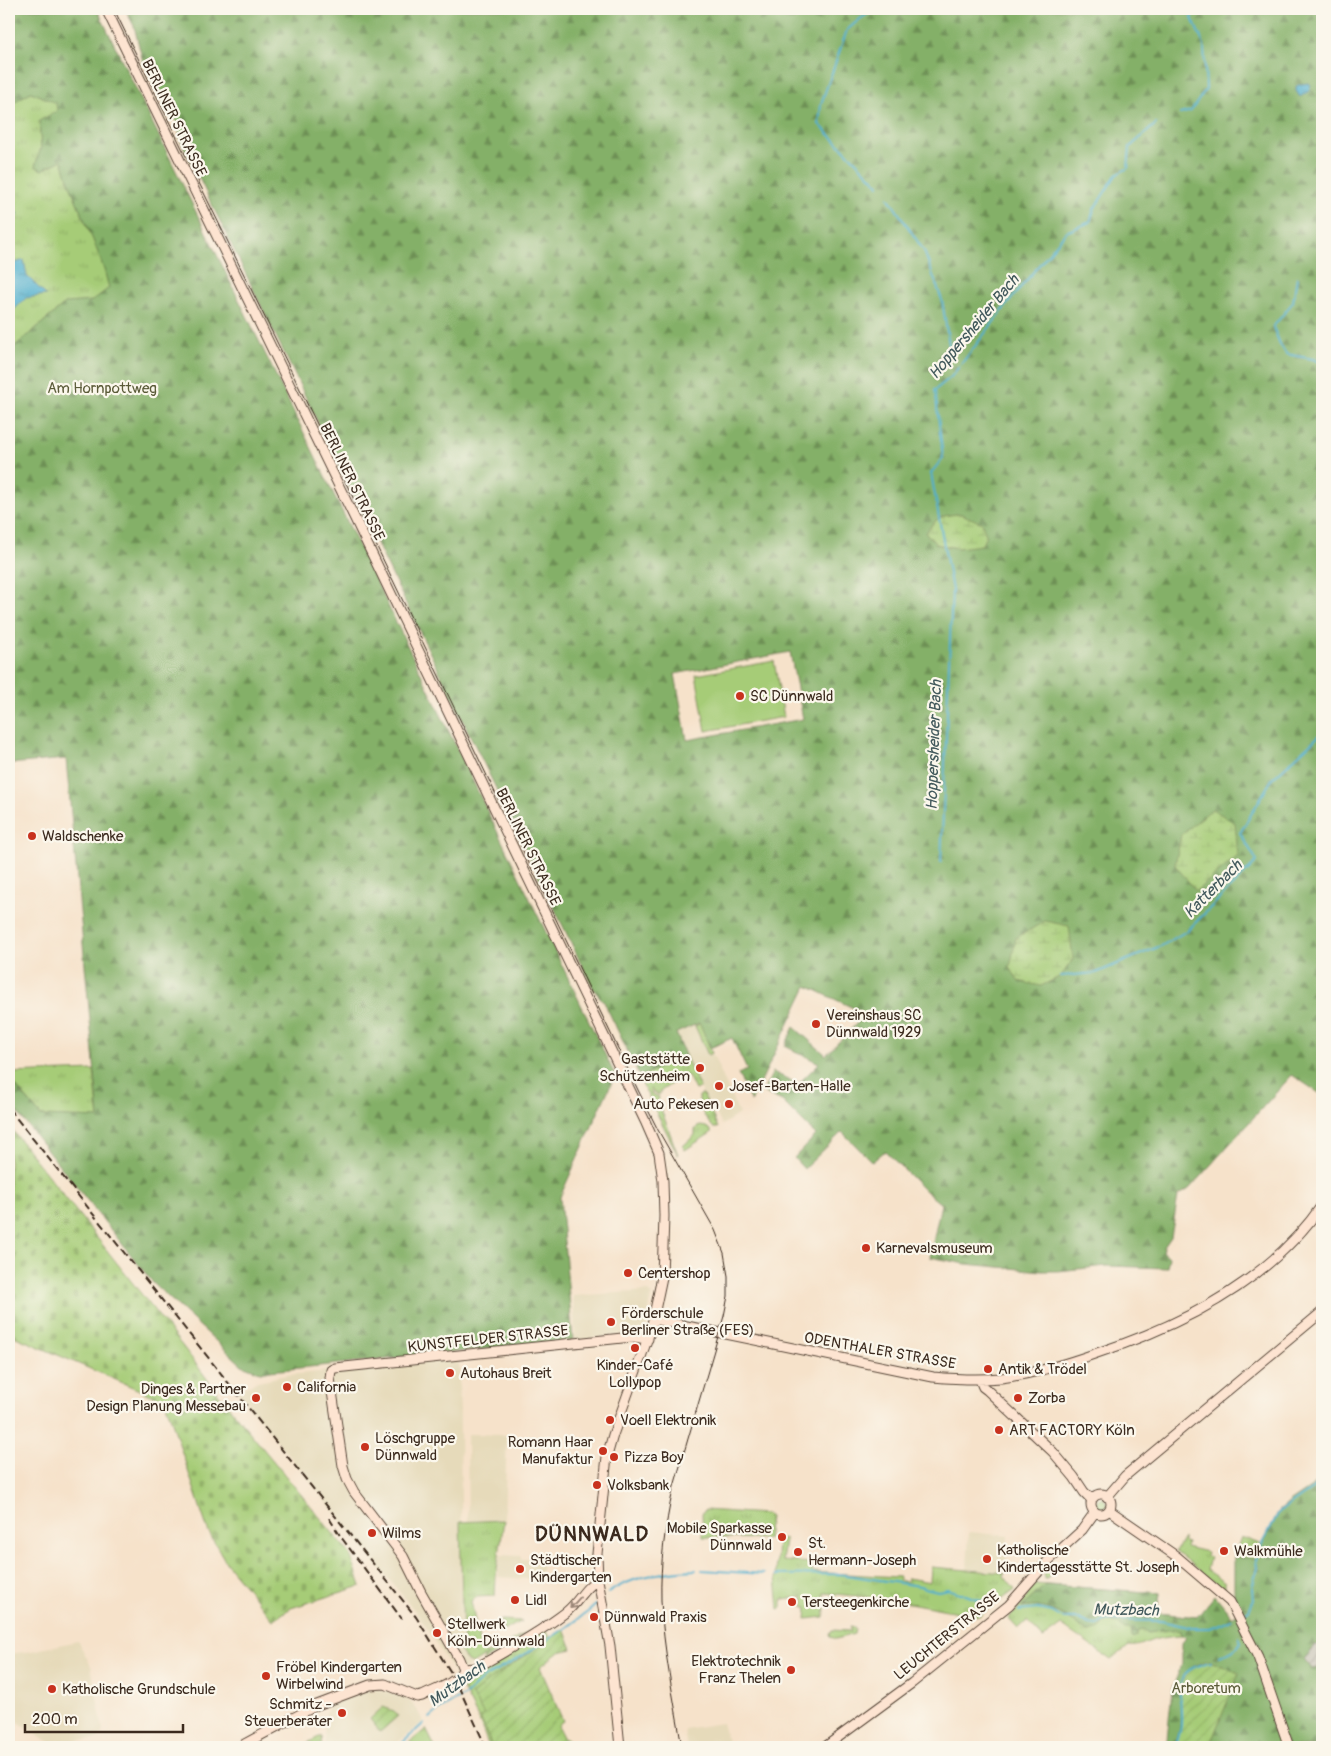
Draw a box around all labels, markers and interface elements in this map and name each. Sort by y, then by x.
street label: BERLINER STRASSE [137,56,211,180]
water label: Hoppersheider Bach [924,270,1024,383]
park label: Am Hornpottweg [47,379,157,398]
street label: BERLINER STRASSE [315,420,389,544]
water label: Hoppersheider Bach [922,678,946,810]
place label: SC Dünnwald [750,687,833,706]
marker: SC Dünnwald [734,690,746,702]
street label: BERLINER STRASSE [491,785,565,909]
place label: Waldschenke [42,827,124,846]
marker: Waldschenke [26,830,38,842]
water label: Katterbach [1180,855,1247,922]
place label: Vereinshaus SC Dünnwald 1929 [826,1006,921,1042]
marker: Vereinshaus SC Dünnwald 1929 [810,1018,822,1030]
place label: Gaststätte Schützenheim [599,1050,691,1086]
marker: Gaststätte Schützenheim [694,1062,706,1074]
place label: Josef-Barten-Halle [729,1077,851,1096]
marker: Josef-Barten-Halle [713,1080,725,1092]
place label: Auto Pekesen [633,1095,719,1114]
marker: Auto Pekesen [723,1098,735,1110]
place label: Karnevalsmuseum [876,1239,993,1258]
marker: Karnevalsmuseum [860,1242,872,1254]
place label: Centershop [638,1264,711,1283]
marker: Centershop [622,1267,634,1279]
place label: Förderschule Berliner Straße (FES) [621,1304,754,1340]
marker: Förderschule Berliner Straße (FES) [605,1316,617,1328]
street label: KUNSTFELDER STRASSE [407,1321,569,1357]
street label: ODENTHALER STRASSE [803,1328,958,1374]
marker: Kinder-Café Lollypop [629,1342,641,1354]
place label: Kinder-Café Lollypop [597,1356,674,1392]
place label: Antik & Trödel [998,1360,1087,1379]
marker: Antik & Trödel [982,1363,994,1375]
place label: Autohaus Breit [460,1364,553,1383]
marker: Autohaus Breit [444,1367,456,1379]
place label: California [297,1378,356,1397]
place label: Dinges & Partner Design Planung Messebau [86,1380,247,1416]
marker: California [281,1381,293,1393]
place label: Zorba [1028,1389,1065,1408]
marker: Dinges & Partner Design Planung Messebau [250,1392,262,1404]
marker: Zorba [1012,1392,1024,1404]
place label: Voell Elektronik [620,1411,717,1430]
marker: Voell Elektronik [604,1414,616,1426]
place label: ART FACTORY Köln [1009,1421,1135,1440]
marker: ART FACTORY Köln [993,1424,1005,1436]
place label: Löschgruppe Dünnwald [375,1429,456,1465]
place label: Romann Haar Manufaktur [508,1433,594,1469]
marker: Löschgruppe Dünnwald [359,1441,371,1453]
marker: Romann Haar Manufaktur [597,1445,609,1457]
place label: Pizza Boy [624,1448,684,1467]
marker: Pizza Boy [608,1451,620,1463]
place label: Volksbank [607,1476,670,1495]
marker: Volksbank [591,1479,603,1491]
place label: Mobile Sparkasse Dünnwald [667,1519,773,1555]
district label: DÜNNWALD [535,1522,649,1547]
place label: Wilms [382,1524,421,1543]
marker: Wilms [366,1527,378,1539]
marker: Mobile Sparkasse Dünnwald [776,1531,788,1543]
place label: St. Hermann-Joseph [808,1534,916,1570]
place label: Katholische Kindertagesstätte St. Joseph [997,1541,1179,1577]
place label: Walkmühle [1234,1542,1303,1561]
marker: Walkmühle [1218,1545,1230,1557]
marker: St. Hermann-Joseph [792,1546,804,1558]
place label: Städtischer Kindergarten [530,1551,612,1587]
marker: Katholische Kindertagesstätte St. Joseph [981,1553,993,1565]
marker: Städtischer Kindergarten [514,1563,526,1575]
street label: LEUCHTERSTRASSE [890,1587,1004,1684]
place label: Lidl [525,1591,547,1610]
place label: Tersteegenkirche [802,1593,910,1612]
marker: Lidl [509,1594,521,1606]
marker: Tersteegenkirche [786,1596,798,1608]
one-way arrow [569,1597,580,1610]
water label: Mutzbach [1093,1599,1160,1621]
place label: Dünnwald Praxis [604,1608,707,1627]
marker: Dünnwald Praxis [588,1611,600,1623]
place label: Stellwerk Köln-Dünnwald [447,1615,545,1651]
marker: Stellwerk Köln-Dünnwald [431,1627,443,1639]
place label: Elektrotechnik Franz Thelen [691,1652,782,1688]
water label: Mutzbach [425,1656,490,1711]
place label: Fröbel Kindergarten Wirbelwind [276,1658,402,1694]
marker: Elektrotechnik Franz Thelen [785,1664,797,1676]
marker: Fröbel Kindergarten Wirbelwind [260,1670,272,1682]
park label: Arboretum [1171,1679,1241,1698]
place label: Katholische Grundschule [62,1680,216,1699]
marker: Katholische Grundschule [46,1683,58,1695]
place label: Schmitz - Steuerberater [244,1695,333,1731]
scale bar [25,1701,182,1733]
marker: Schmitz - Steuerberater [336,1707,348,1719]
text: 200 m [32,1710,77,1729]

